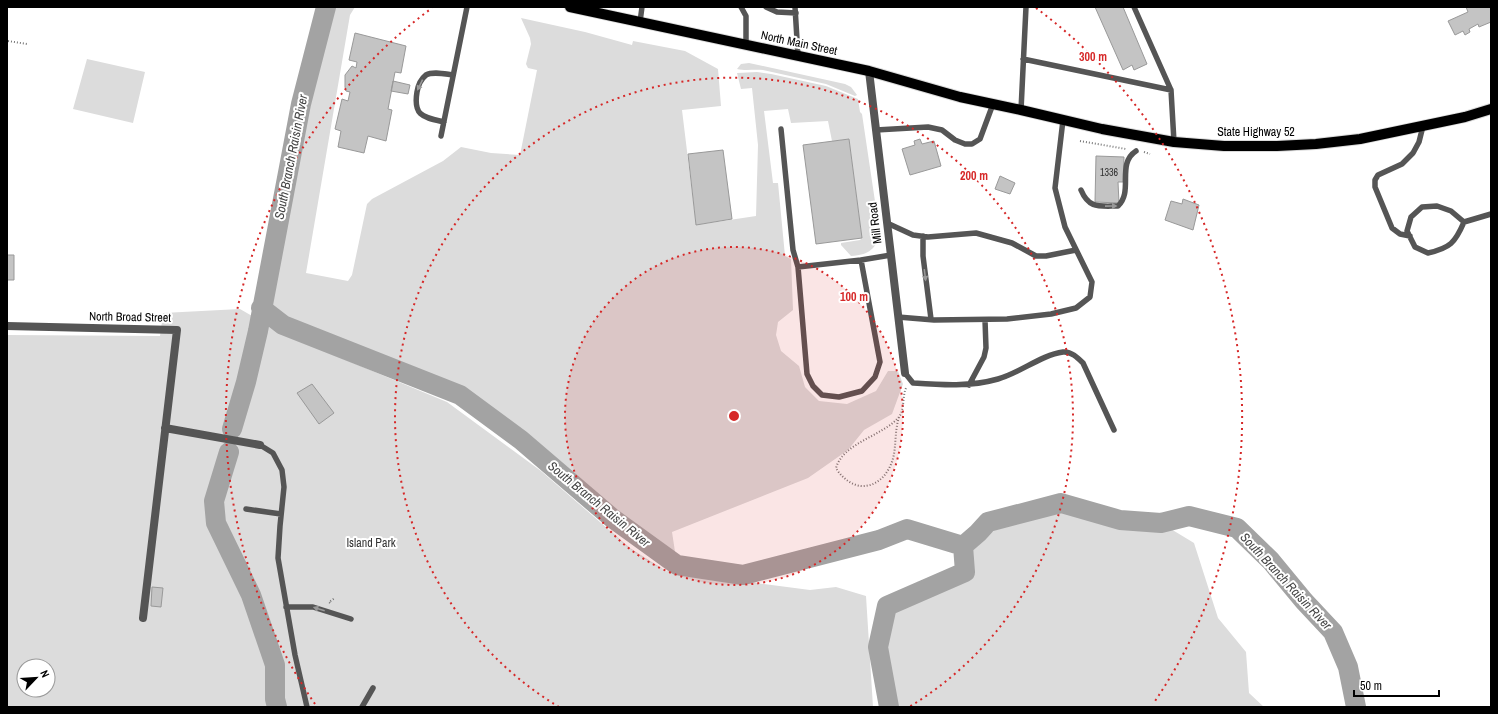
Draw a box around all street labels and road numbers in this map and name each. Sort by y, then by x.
street label: North Main Street [759,27,839,59]
street label: State Highway 52 [1217,124,1295,140]
street label: Mill Road [865,201,885,245]
street label: North Broad Street [89,308,171,326]

